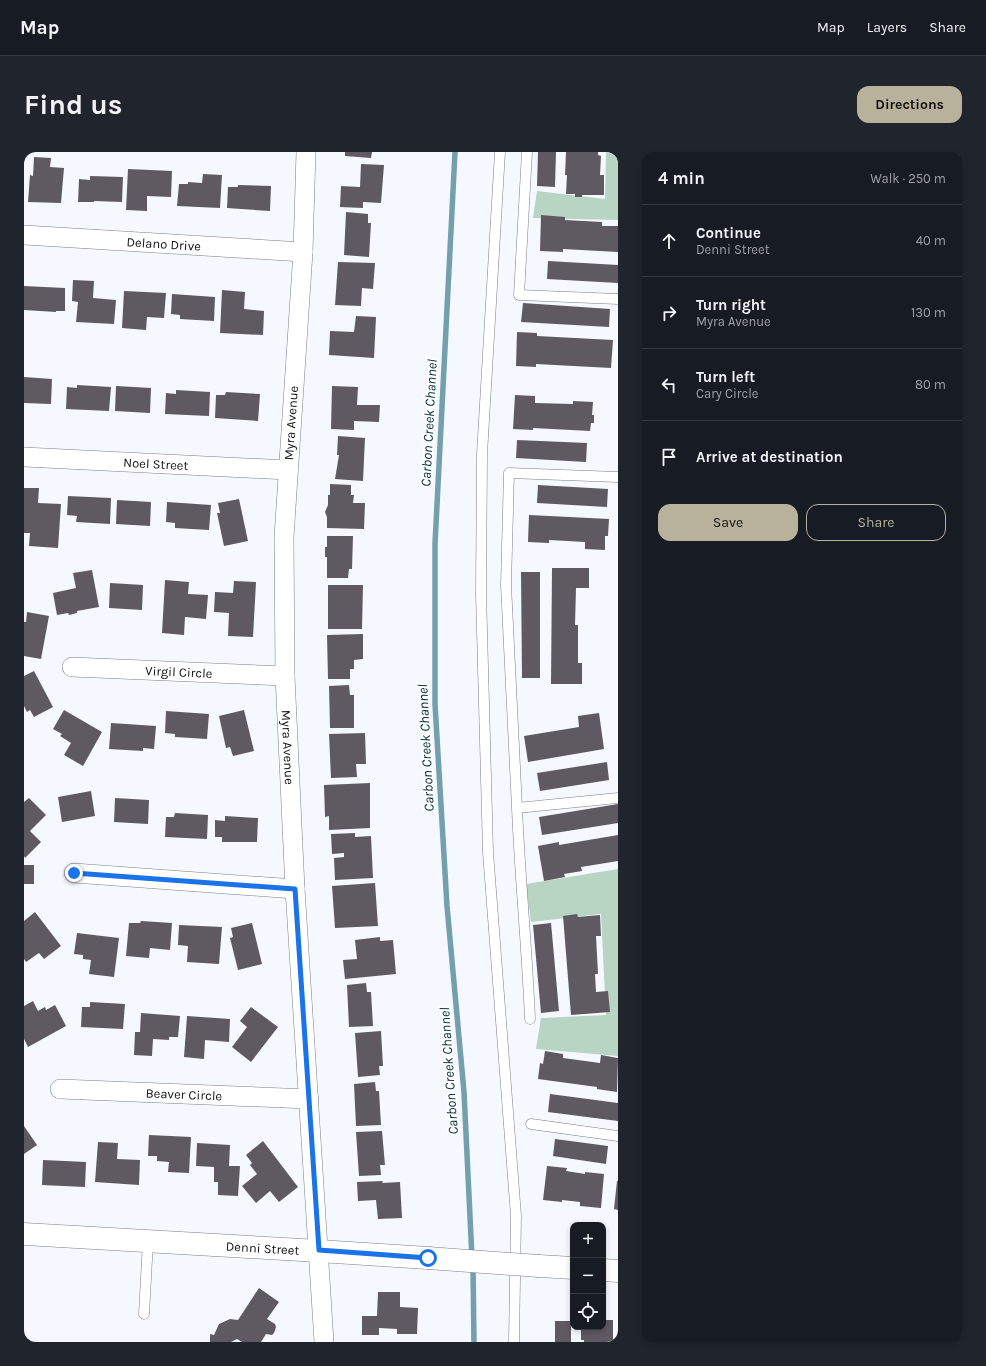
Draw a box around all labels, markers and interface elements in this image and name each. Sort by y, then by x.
text: Map [20,17,59,39]
text: Map [817,19,845,36]
text: Layers [867,19,907,36]
text: Share [929,19,966,36]
button: Directions [857,86,962,123]
text: Find us [24,88,123,121]
text: 4 min [658,168,705,188]
text: Walk · 250 m [870,171,946,186]
text: Continue [696,224,761,242]
icon: ahead [658,230,680,252]
text: 40 m [916,233,946,248]
street label: Delano Drive [126,234,202,253]
text: Denni Street [696,242,770,257]
text: Turn right [696,296,766,314]
icon: right [658,302,680,324]
text: 130 m [911,305,946,320]
text: Myra Avenue [696,314,771,329]
water label: Carbon Creek Channel [417,358,441,487]
text: Turn left [696,368,755,386]
icon: left [658,374,680,396]
text: 80 m [915,377,946,392]
street label: Myra Avenue [281,385,301,461]
text: Cary Circle [696,386,759,401]
icon: arrive [658,446,680,468]
text: Arrive at destination [696,448,843,466]
street label: Noel Street [123,454,189,473]
button: Save [658,504,798,541]
button: Share [806,504,946,541]
street label: Virgil Circle [145,663,213,680]
water label: Carbon Creek Channel [414,683,438,812]
street label: Myra Avenue [279,709,298,785]
route end [65,864,83,882]
water label: Carbon Creek Channel [436,1006,462,1135]
street label: Beaver Circle [145,1085,223,1103]
map controls [570,1222,606,1330]
button: + [570,1222,606,1258]
street label: Denni Street [225,1238,300,1257]
route start [419,1249,437,1267]
button: − [570,1258,606,1294]
button: locate [570,1294,606,1330]

